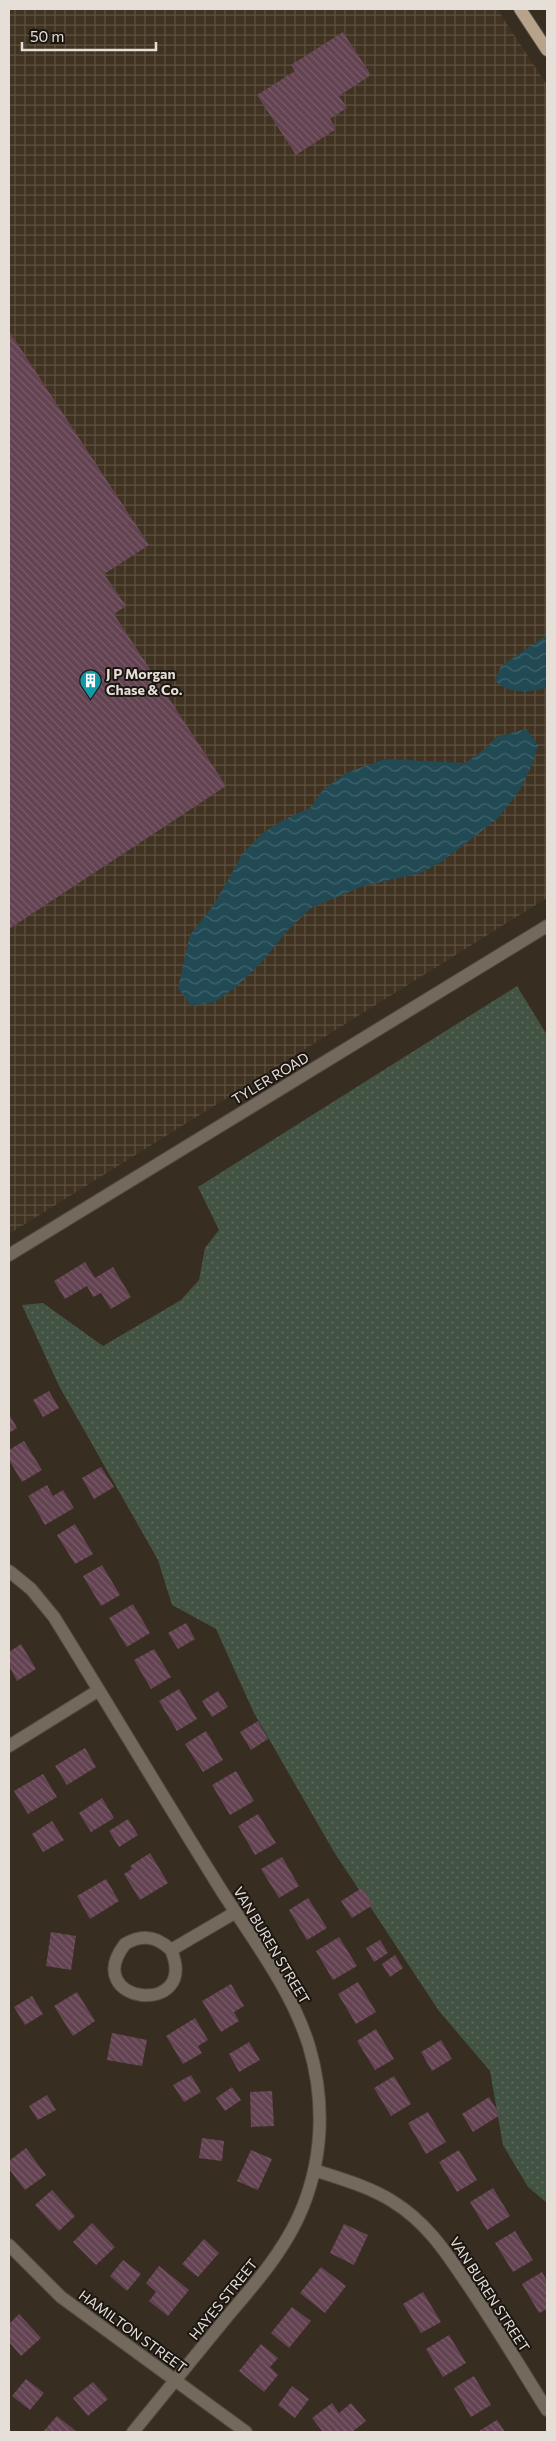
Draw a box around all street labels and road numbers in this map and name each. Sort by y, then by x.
street label: TYLER ROAD [228,1048,312,1108]
street label: VAN BUREN STREET [230,1883,314,2007]
street label: VAN BUREN STREET [446,2233,534,2355]
street label: HAYES STREET [185,2255,261,2343]
street label: HAMILTON STREET [76,2286,190,2376]

